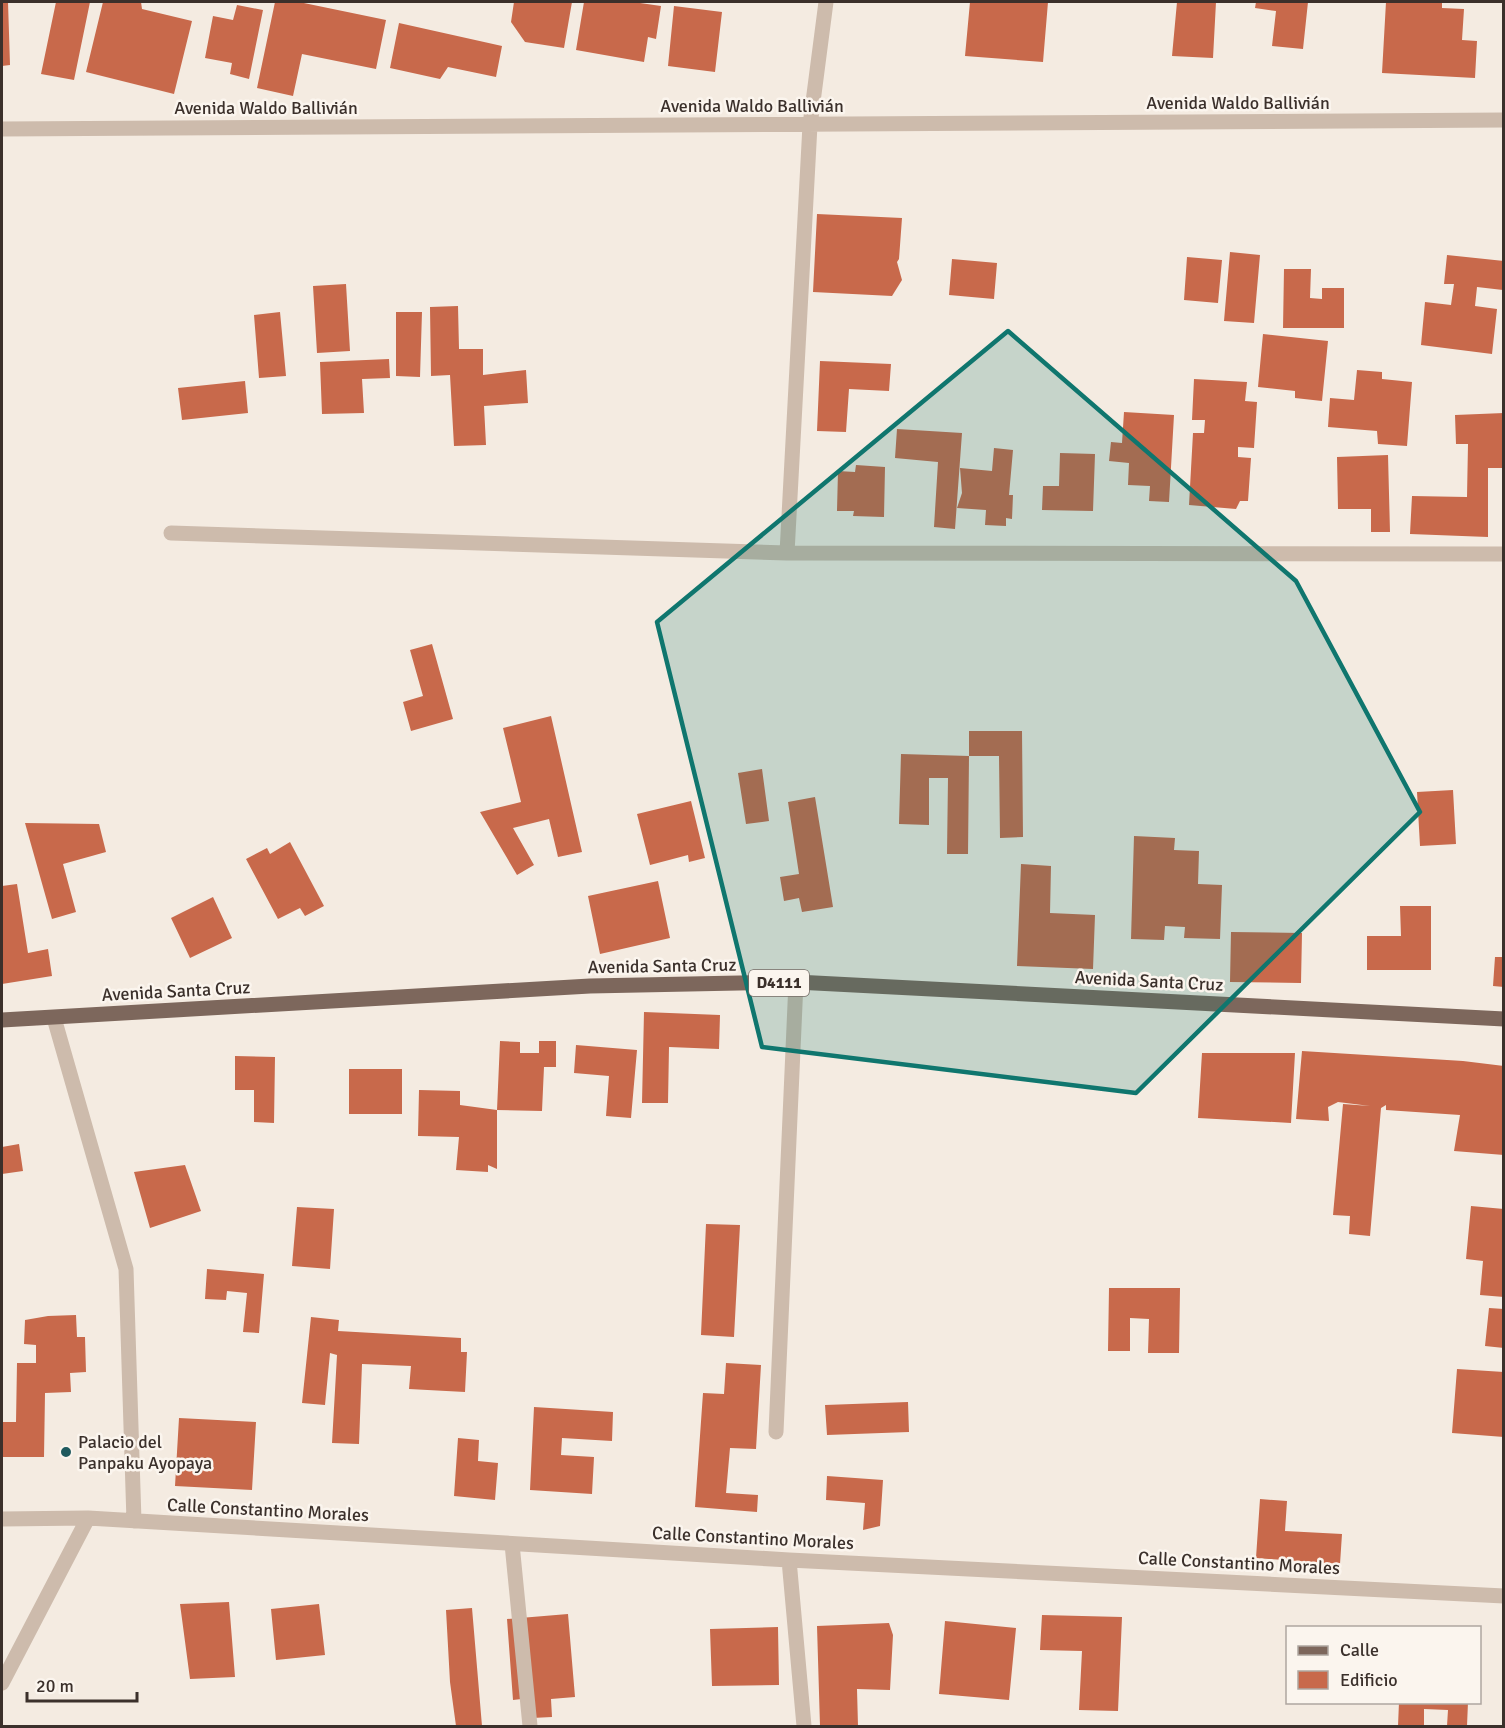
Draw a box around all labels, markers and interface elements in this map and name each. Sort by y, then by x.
street label: Avenida Waldo Ballivián [1146,92,1330,114]
street label: Avenida Waldo Ballivián [660,95,844,117]
street label: Avenida Waldo Ballivián [174,97,358,119]
street label: Avenida Santa Cruz [587,954,737,978]
street label: Avenida Santa Cruz [1074,966,1224,996]
road number: D4111 [749,970,809,996]
street label: Avenida Santa Cruz [101,976,251,1006]
place label: Palacio del Panpaku Ayopaya [78,1431,212,1474]
marker: Palacio del Panpaku Ayopaya [59,1445,73,1459]
street label: Calle Constantino Morales [167,1494,370,1526]
street label: Calle Constantino Morales [652,1522,855,1554]
street label: Calle Constantino Morales [1138,1547,1341,1579]
legend [1286,1626,1481,1704]
text: Calle [1340,1639,1379,1661]
scale bar [27,1665,136,1703]
text: Edificio [1340,1669,1398,1691]
text: 20 m [36,1675,74,1697]

